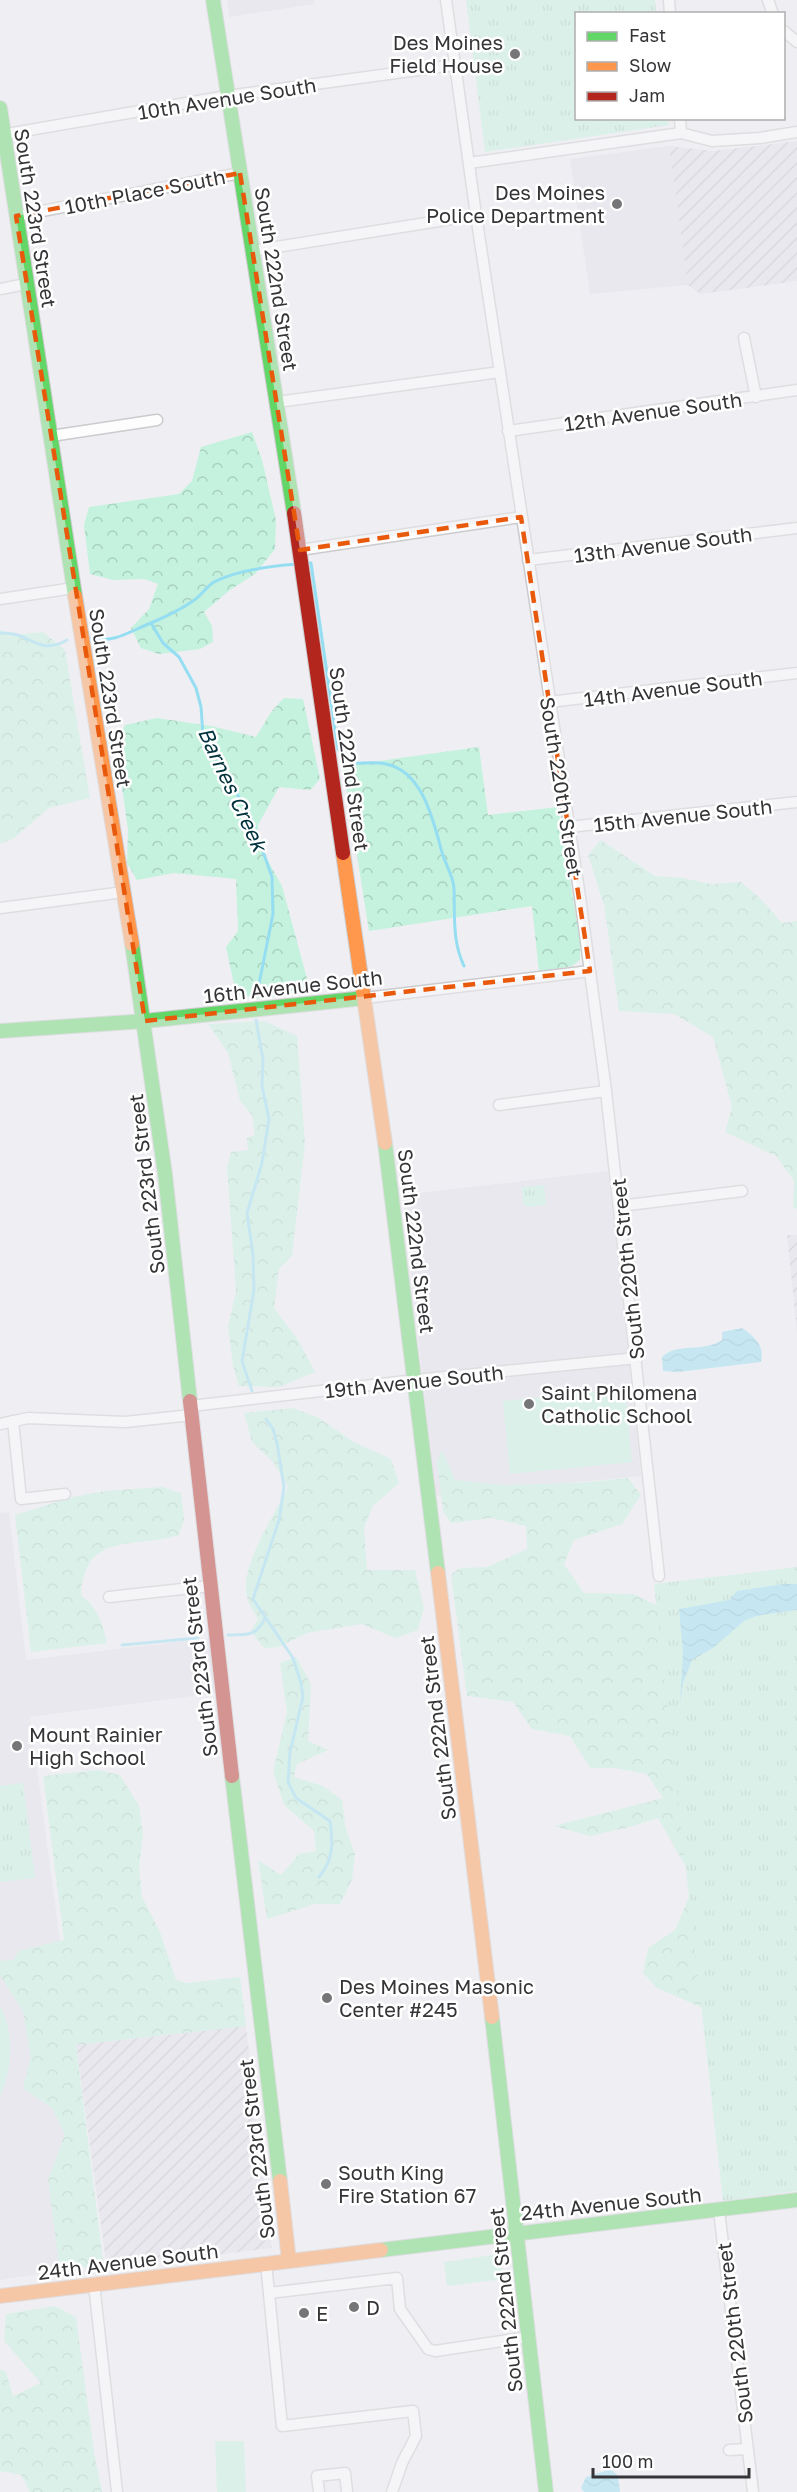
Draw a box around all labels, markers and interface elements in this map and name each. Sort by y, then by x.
legend [575,12,785,120]
text: Fast [629,24,666,46]
place label: Des Moines Field House [389,30,503,77]
marker: Des Moines Field House [508,47,522,61]
text: Slow [629,54,672,76]
street label: 10th Avenue South [136,72,318,124]
text: Jam [629,84,665,106]
street label: South 223rd Street [10,127,62,309]
street label: 10th Place South [63,164,227,218]
place label: Des Moines Police Department [426,180,605,227]
street label: South 222nd Street [251,185,303,373]
marker: Des Moines Police Department [610,197,624,211]
street label: 12th Avenue South [562,387,744,435]
street label: 13th Avenue South [572,521,754,567]
street label: South 223rd Street [85,607,137,789]
street label: South 222nd Street [325,665,375,853]
street label: 14th Avenue South [582,665,764,711]
street label: South 220th Street [536,695,588,879]
water label: Barnes Creek [193,723,274,857]
street label: 15th Avenue South [593,794,773,836]
street label: 16th Avenue South [202,965,384,1007]
street label: South 223rd Street [123,1093,169,1275]
street label: South 222nd Street [394,1147,440,1335]
street label: South 220th Street [606,1177,648,1361]
street label: 19th Avenue South [323,1360,505,1402]
place label: Saint Philomena Catholic School [541,1380,697,1427]
marker: Saint Philomena Catholic School [522,1397,536,1411]
street label: South 223rd Street [176,1576,222,1758]
street label: South 222nd Street [414,1634,460,1822]
place label: Mount Rainier High School [29,1722,163,1769]
marker: Mount Rainier High School [10,1739,24,1753]
place label: Des Moines Masonic Center #245 [339,1974,534,2021]
marker: Des Moines Masonic Center #245 [320,1991,334,2005]
street label: South 223rd Street [233,2058,279,2240]
place label: South King Fire Station 67 [338,2160,476,2207]
marker: South King Fire Station 67 [319,2177,333,2191]
street label: 24th Avenue South [519,2182,703,2224]
street label: South 222nd Street [483,2206,527,2394]
street label: 24th Avenue South [36,2238,220,2284]
street label: South 220th Street [711,2241,757,2425]
place label: D [366,2295,380,2319]
marker: D [347,2300,361,2314]
place label: E [316,2301,328,2325]
marker: E [297,2306,311,2320]
scale bar [593,2441,749,2479]
text: 100 m [602,2450,653,2472]

